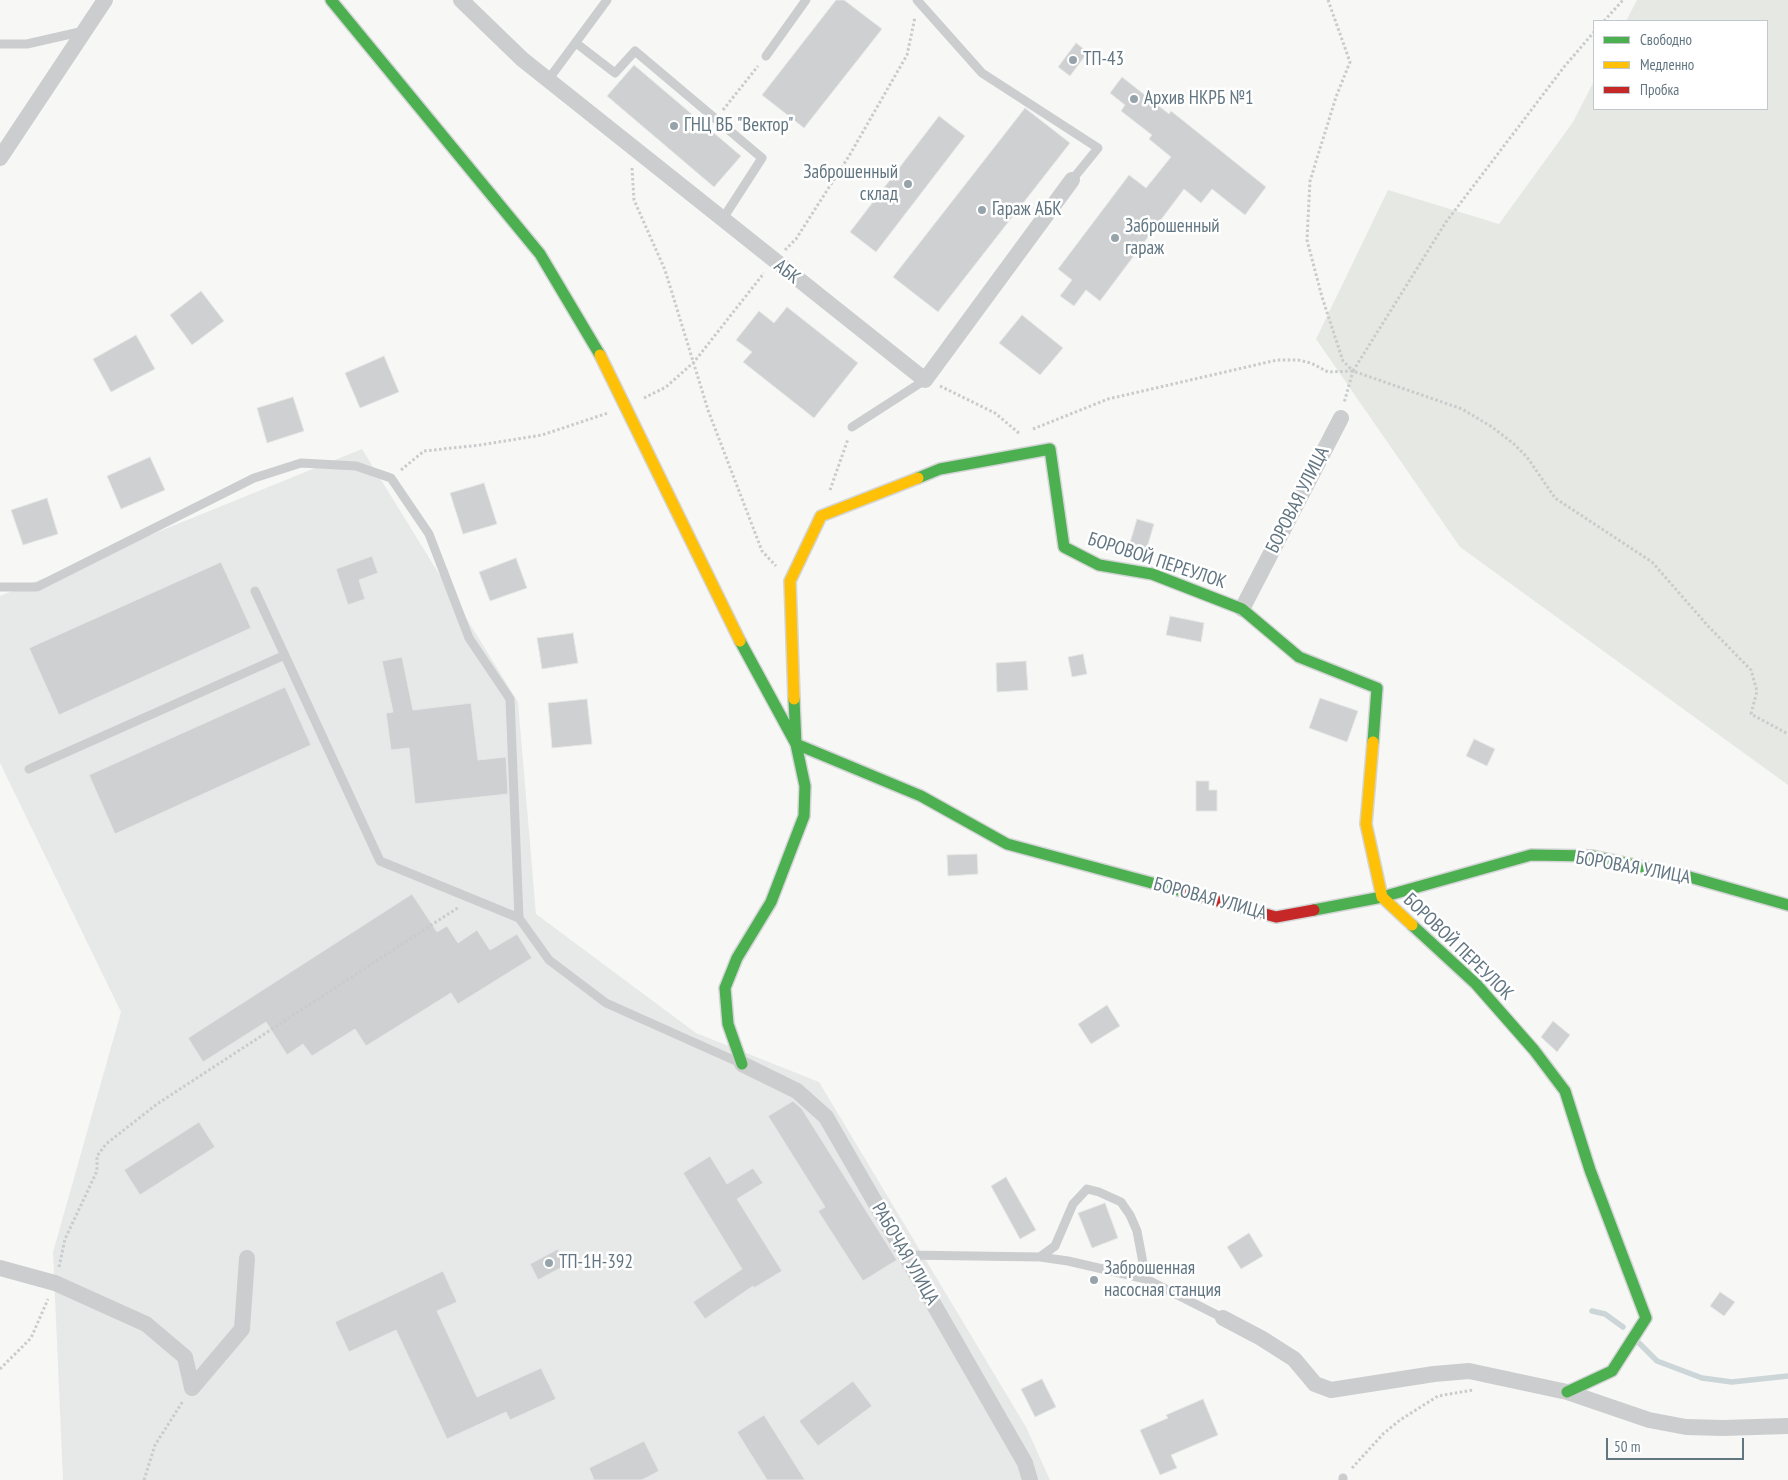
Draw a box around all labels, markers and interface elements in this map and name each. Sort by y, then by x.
legend [1593,20,1768,110]
text: Свободно [1640,30,1692,49]
place label: ТП-43 [1083,49,1124,71]
marker: ТП-43 [1067,54,1079,66]
text: Медленно [1640,55,1694,74]
text: Пробка [1640,80,1679,99]
place label: Архив НКРБ №1 [1144,88,1254,110]
marker: Архив НКРБ №1 [1128,93,1140,105]
place label: ГНЦ ВБ "Вектор" [684,115,793,137]
marker: ГНЦ ВБ "Вектор" [668,120,680,132]
place label: Заброшенный склад [803,162,898,206]
marker: Заброшенный склад [902,178,914,190]
place label: Гараж АБК [992,199,1062,221]
marker: Гараж АБК [976,204,988,216]
place label: Заброшенный гараж [1125,216,1220,260]
marker: Заброшенный гараж [1109,232,1121,244]
street label: АБК [769,255,805,289]
street label: БОРОВАЯ УЛИЦА [1261,443,1335,557]
street label: БОРОВОЙ ПЕРЕУЛОК [1085,528,1229,594]
street label: БОРОВАЯ УЛИЦА [1574,847,1692,889]
street label: БОРОВАЯ УЛИЦА [1151,873,1269,925]
street label: БОРОВОЙ ПЕРЕУЛОК [1398,889,1518,1005]
street label: РАБОЧАЯ УЛИЦА [867,1199,943,1309]
place label: ТП-1Н-392 [559,1252,633,1274]
marker: ТП-1Н-392 [543,1257,555,1269]
place label: Заброшенная насосная станция [1104,1258,1221,1302]
marker: Заброшенная насосная станция [1088,1274,1100,1286]
scale bar [1608,1428,1746,1460]
text: 50 m [1614,1437,1640,1456]

